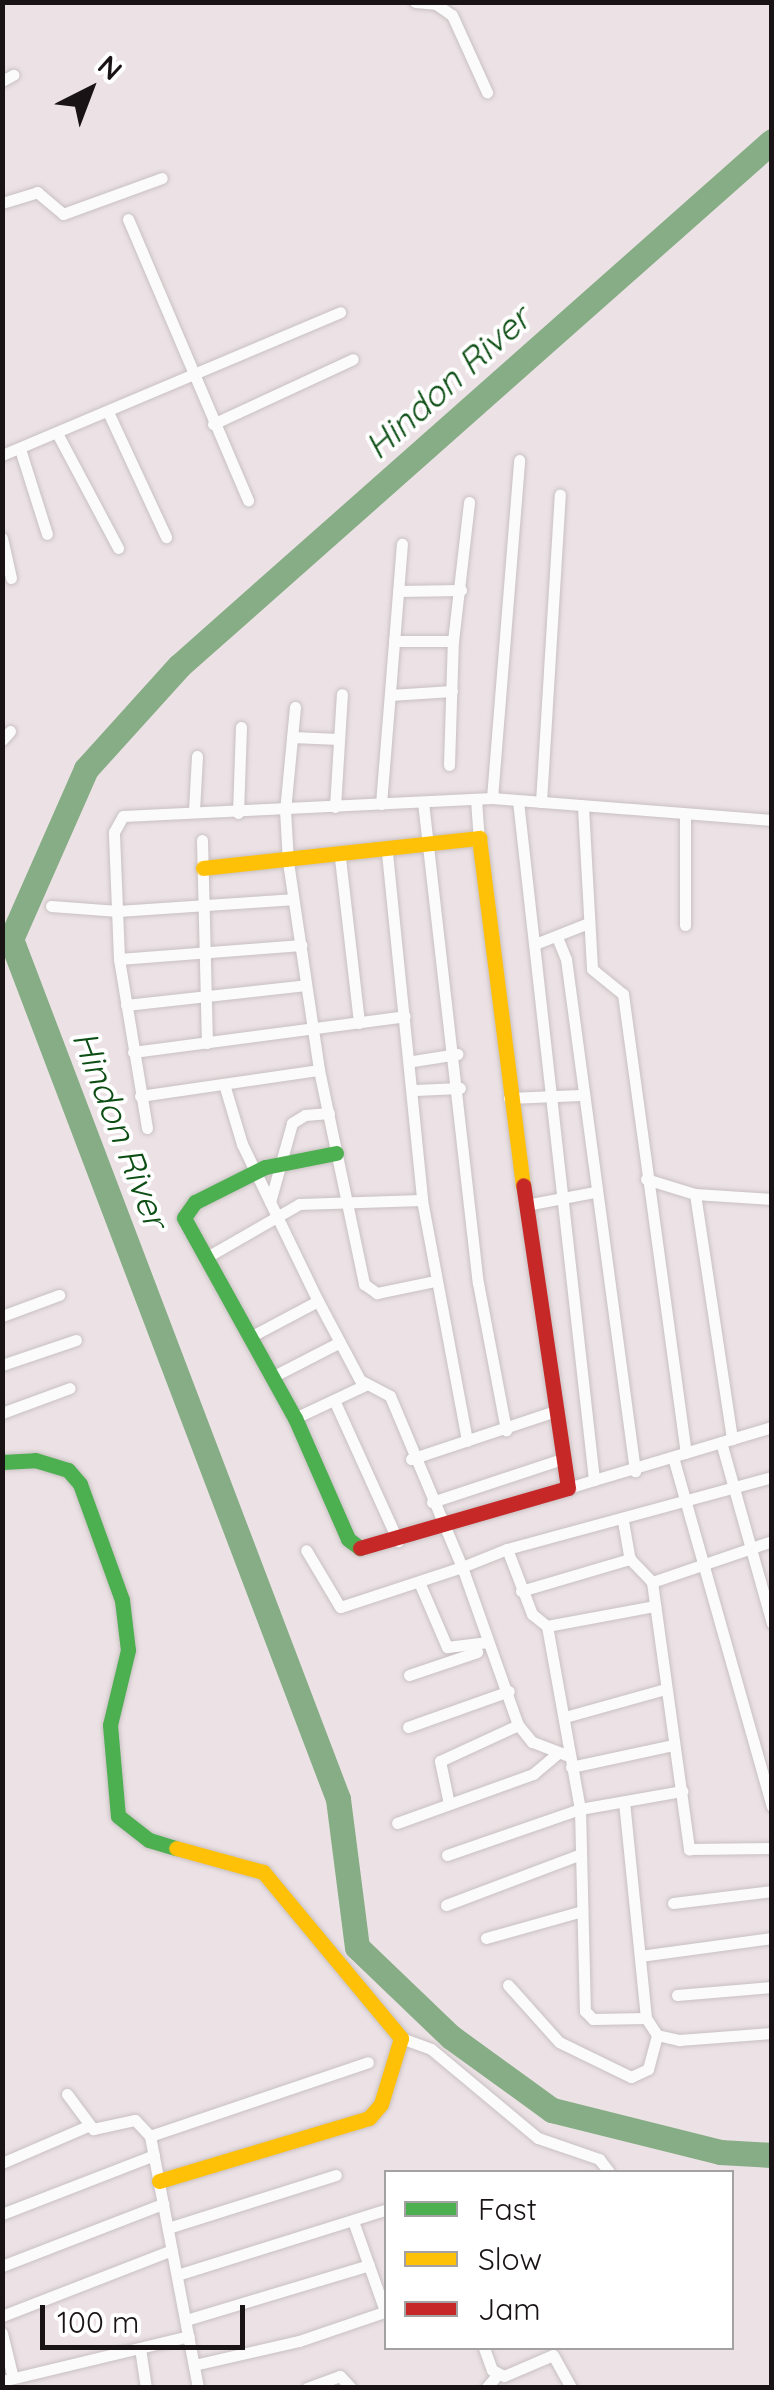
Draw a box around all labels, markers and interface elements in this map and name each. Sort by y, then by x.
north arrow [40,40,140,140]
text: N [91,47,130,87]
water label: Hindon River [356,297,538,467]
water label: Hindon River [64,1025,178,1233]
legend [384,2170,734,2350]
text: Fast [478,2190,537,2228]
text: Slow [478,2240,542,2278]
scale bar [45,2285,250,2347]
text: Jam [478,2290,541,2328]
text: 100 m [57,2303,139,2341]

